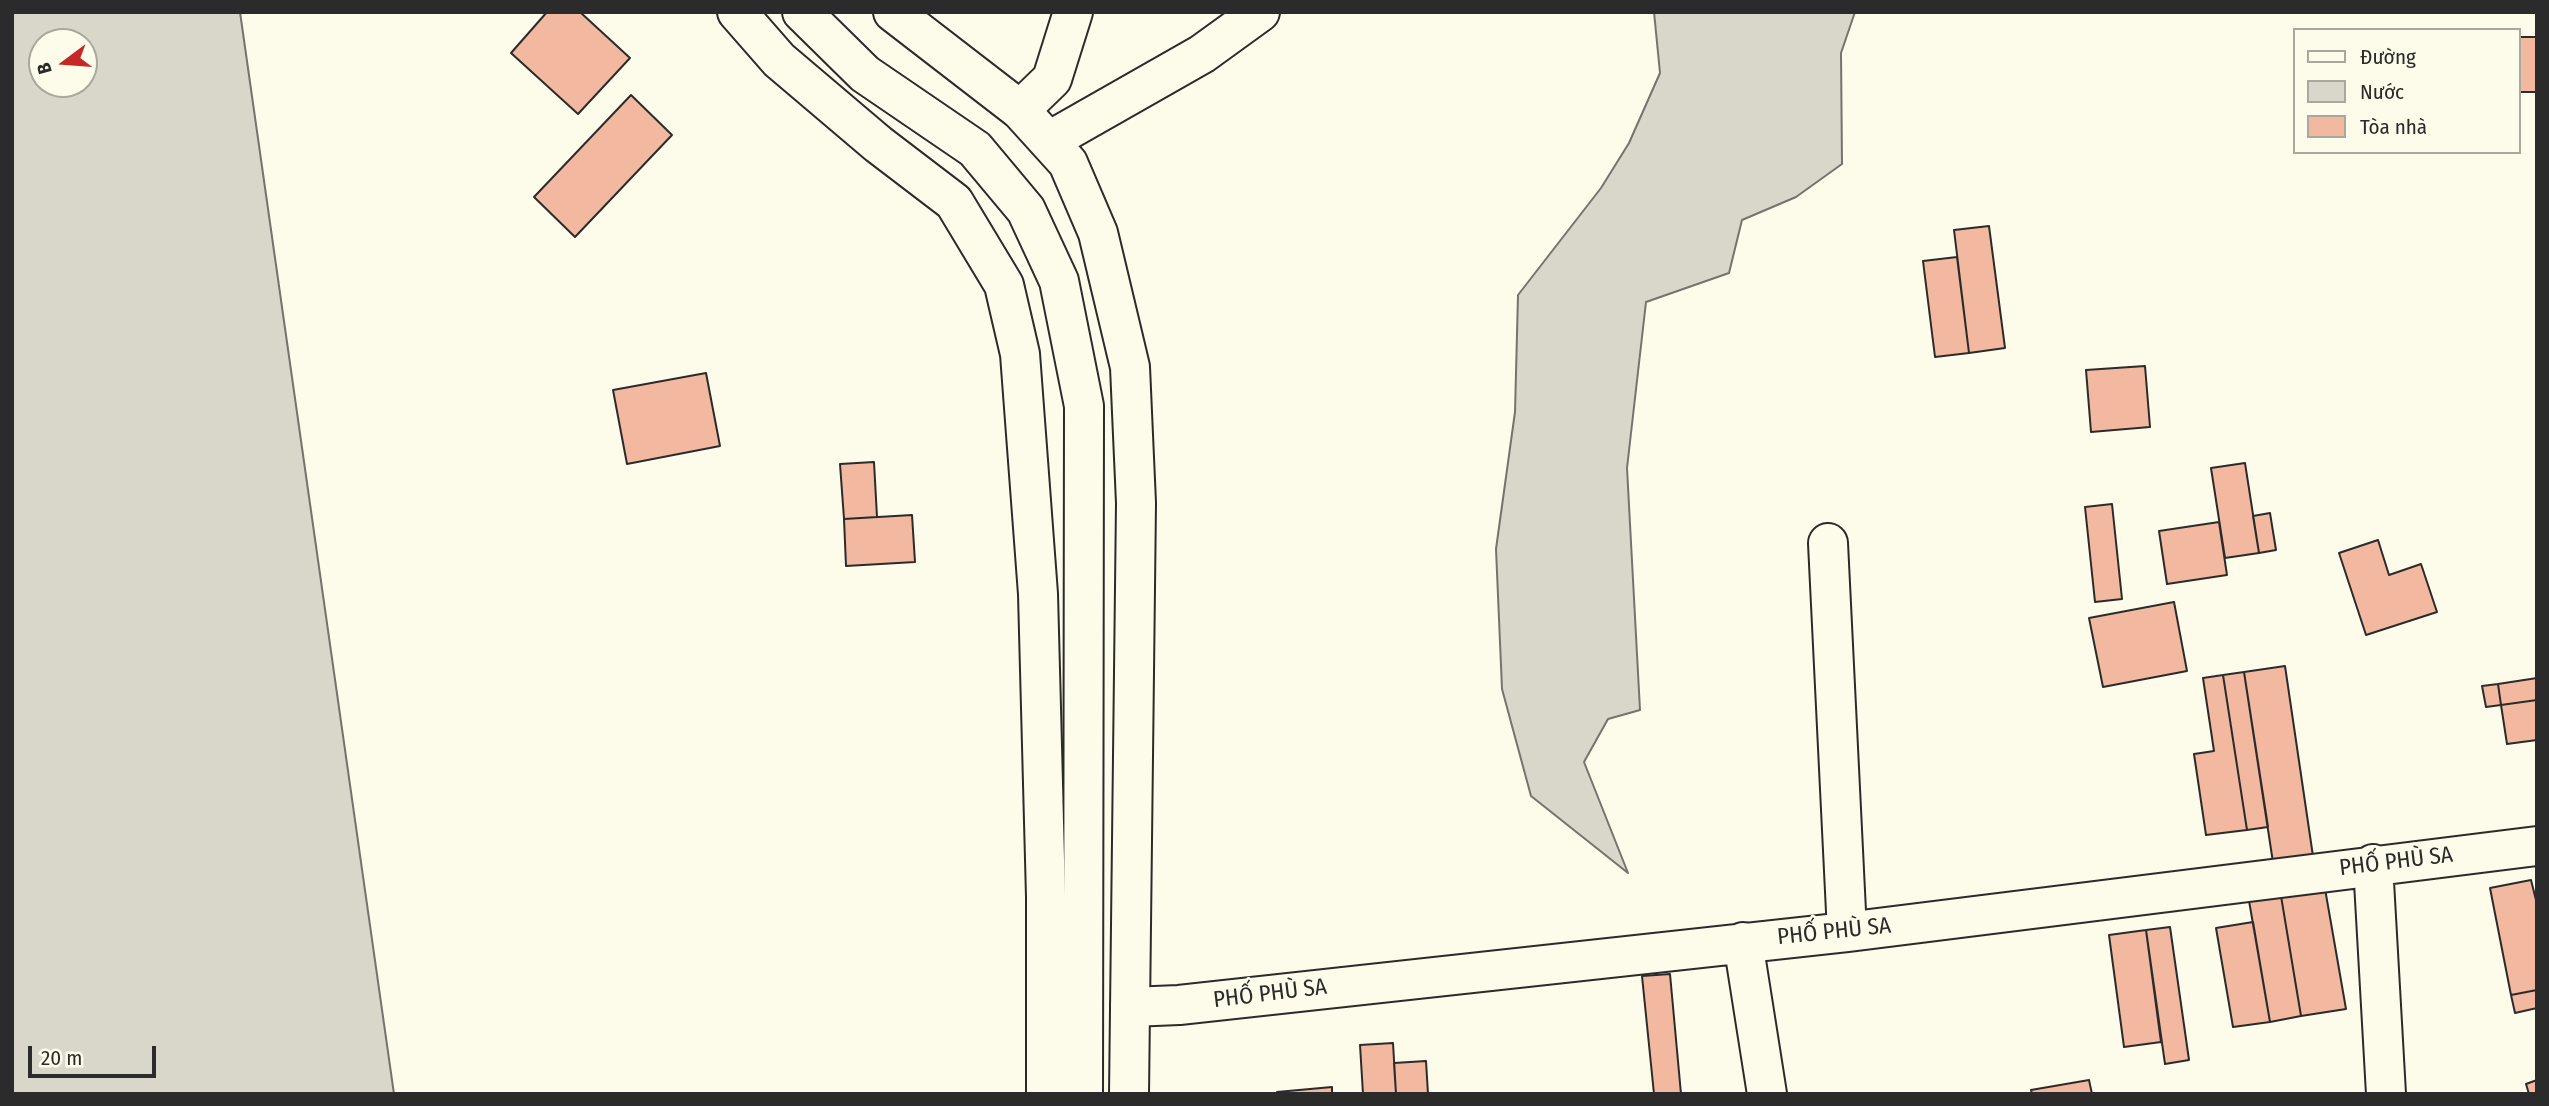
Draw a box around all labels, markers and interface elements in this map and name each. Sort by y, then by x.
north arrow [28,28,98,98]
legend [2294,28,2521,154]
text: Đường [2360,44,2416,70]
text: B [32,60,57,77]
text: Nước [2360,79,2404,105]
text: Tòa nhà [2360,114,2427,140]
street label: PHỐ PHÙ SA [2338,841,2454,883]
street label: PHỐ PHÙ SA [1776,912,1892,952]
street label: PHỐ PHÙ SA [1212,973,1328,1015]
scale bar [32,1032,159,1076]
text: 20 m [41,1045,82,1071]

